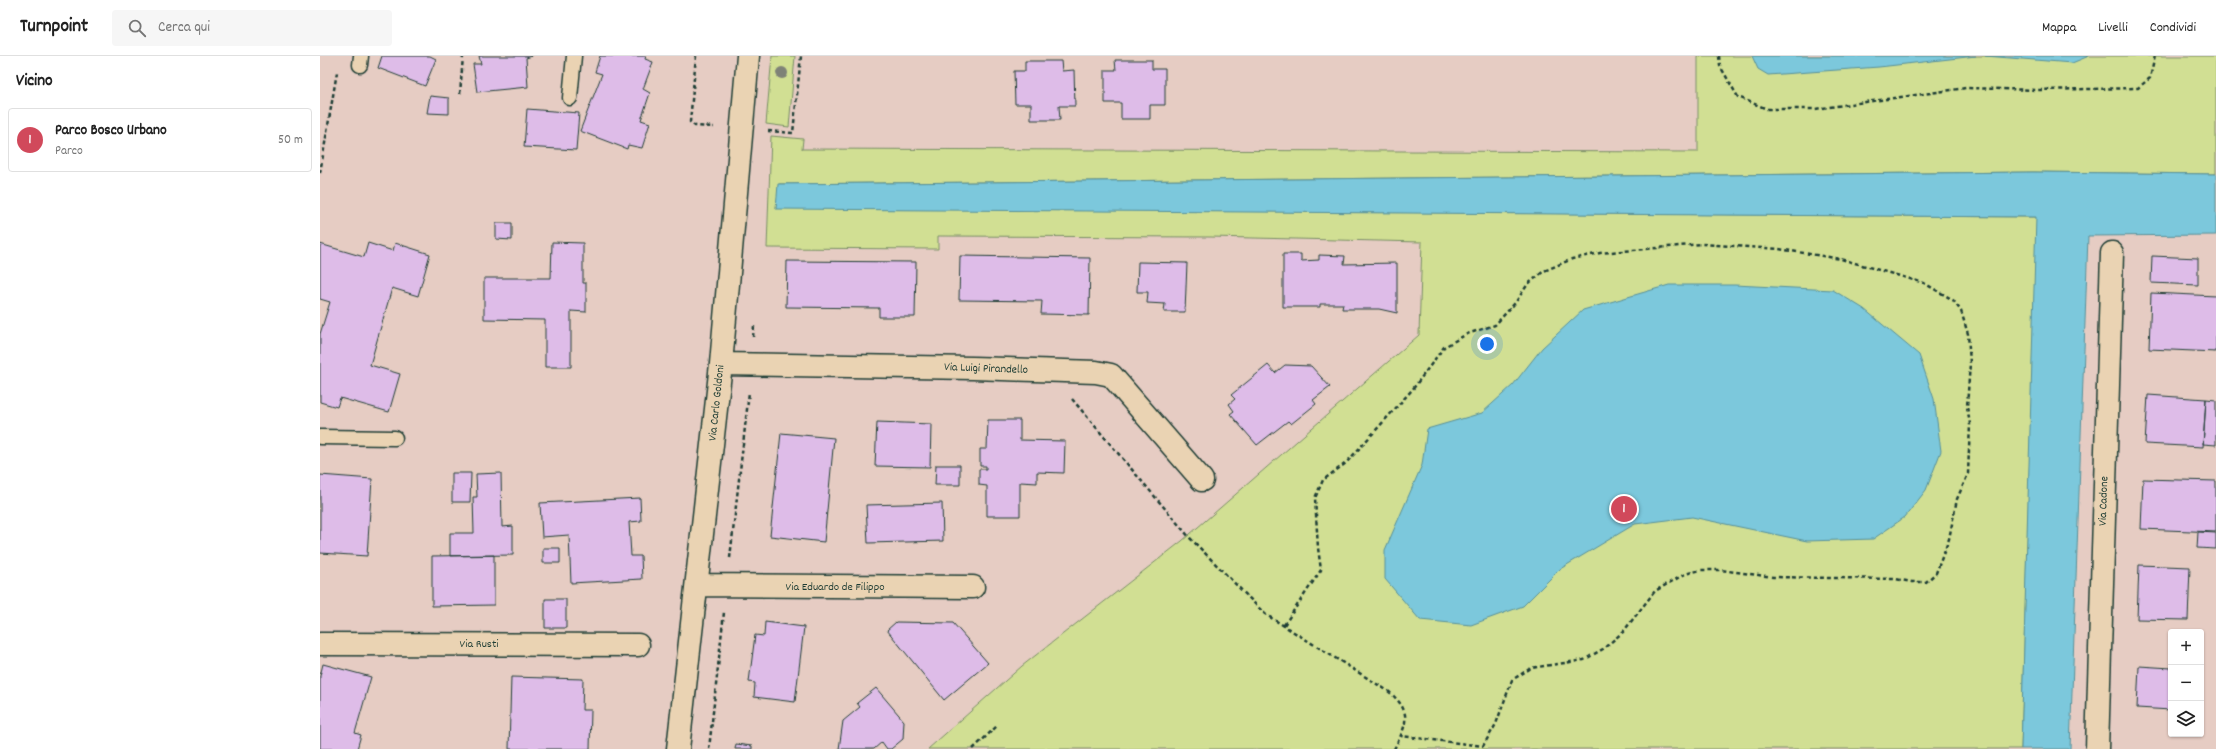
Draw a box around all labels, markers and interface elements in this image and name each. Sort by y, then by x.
search box [112,10,392,46]
text: Turnpoint [20,14,88,41]
icon: search [126,17,148,39]
text: Cerca qui [158,17,210,39]
text: Mappa [2042,18,2076,38]
text: Livelli [2098,18,2128,38]
text: Condividi [2150,18,2196,38]
text: Vicino [16,70,53,94]
text: Parco Bosco Urbano [55,120,167,142]
text: 1 [29,131,31,150]
text: 50 m [278,131,303,150]
text: Parco [55,142,83,161]
your location [1477,334,1497,354]
street label: Via Luigi Pirandello [944,359,1028,379]
street label: Via Carlo Goldoni [705,364,729,442]
street label: Via Cadone [2095,476,2113,526]
pin: 1 [1611,494,1637,524]
street label: Via Eduardo de Filippo [785,579,885,596]
map controls [2168,629,2204,737]
button: + [2168,629,2204,665]
street label: Via Rusti [459,636,499,653]
button: − [2168,665,2204,701]
button: layers [2168,701,2204,737]

